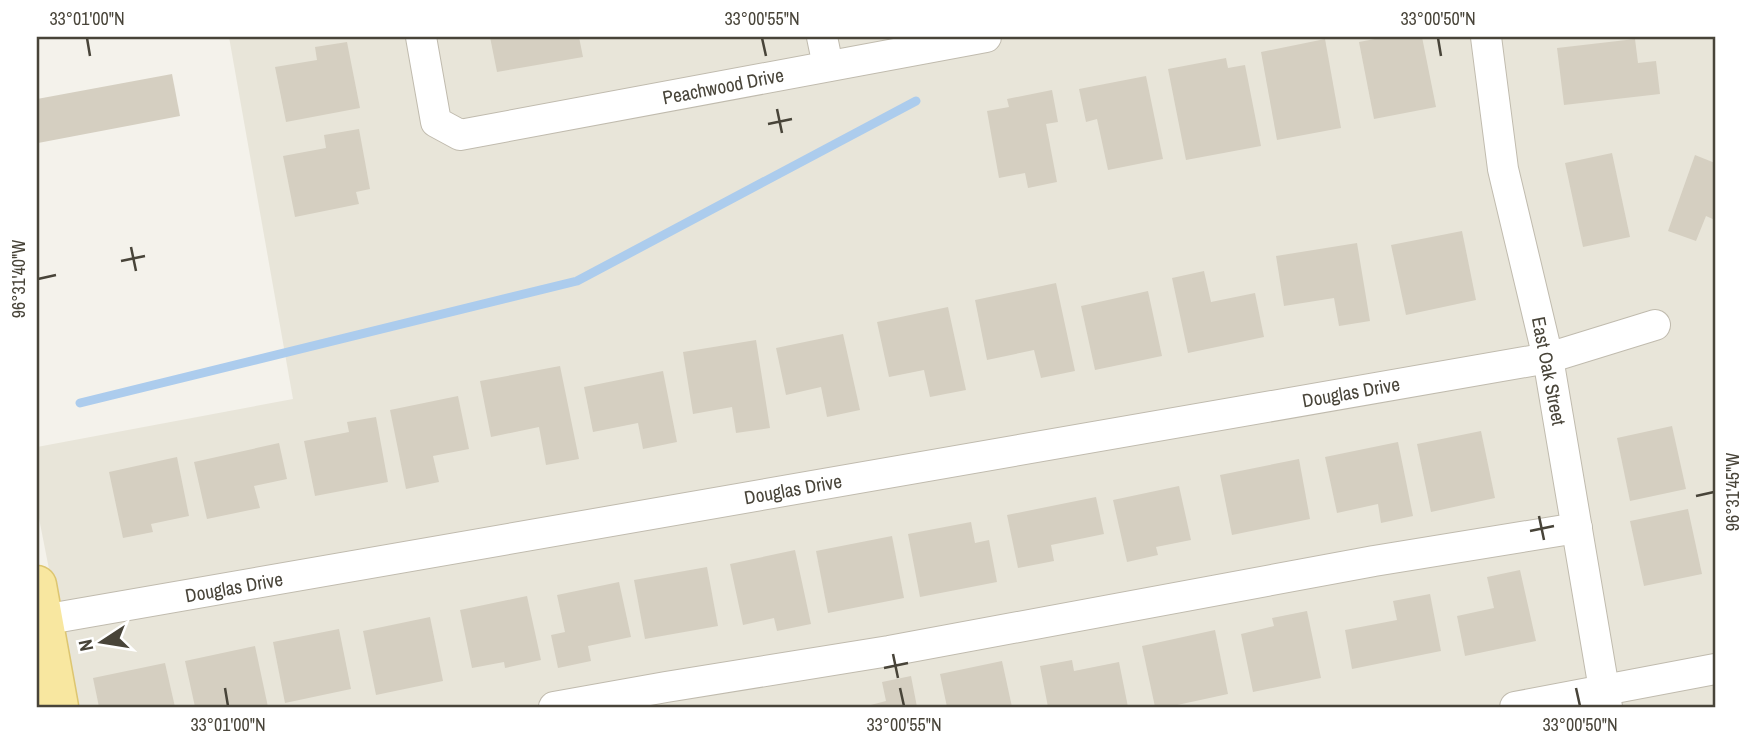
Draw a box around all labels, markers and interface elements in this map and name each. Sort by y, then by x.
text: 33°01'00"N [49,6,125,31]
text: 33°00'55"N [724,6,800,31]
text: 33°00'50"N [1400,6,1476,31]
street label: Peachwood Drive [660,62,786,110]
text: 96°31'40"W [6,240,31,318]
street label: East Oak Street [1526,315,1572,428]
street label: Douglas Drive [1300,371,1402,413]
text: 96°31'45"W [1720,453,1745,531]
street label: Douglas Drive [742,468,844,510]
street label: Douglas Drive [183,566,285,608]
north arrow [66,608,136,678]
text: N [71,637,99,654]
text: 33°01'00"N [190,712,266,737]
text: 33°00'55"N [866,712,942,737]
text: 33°00'50"N [1542,712,1618,737]

